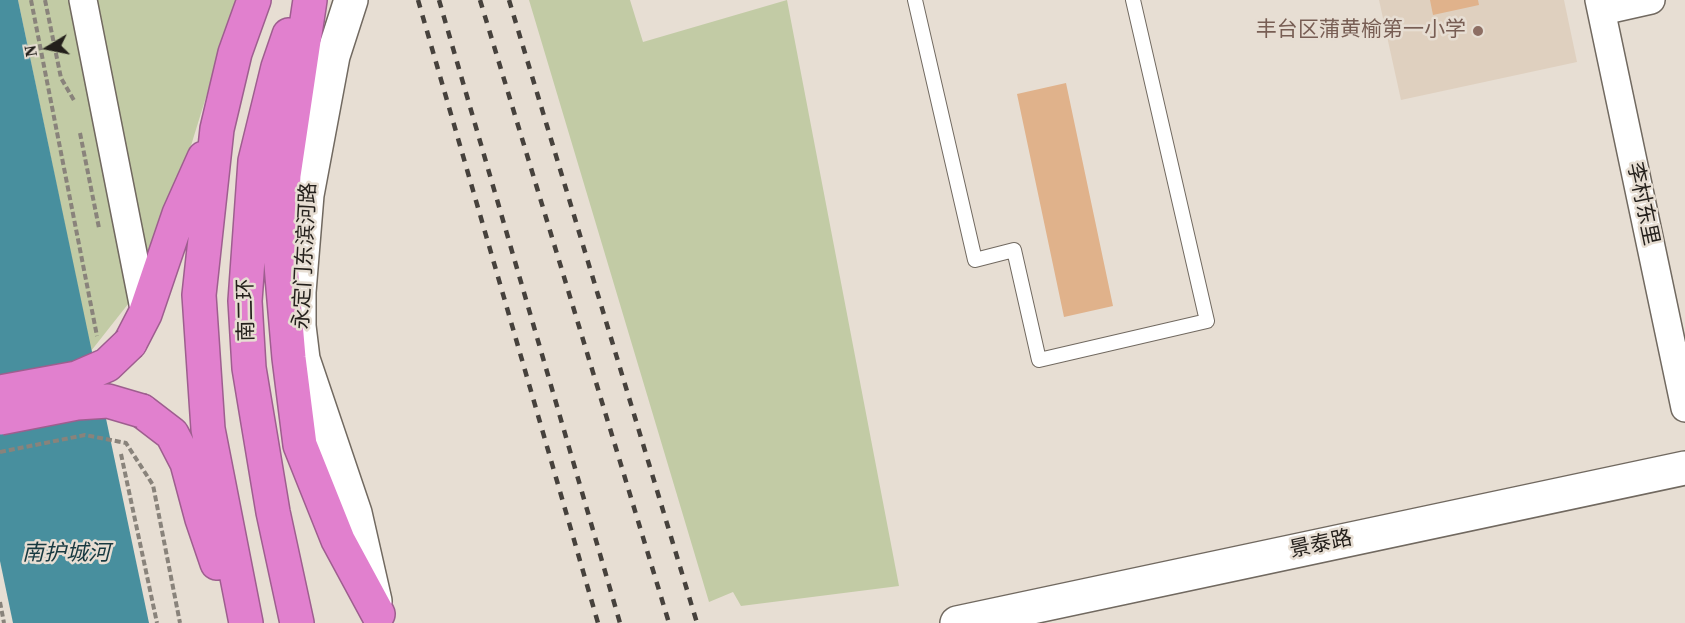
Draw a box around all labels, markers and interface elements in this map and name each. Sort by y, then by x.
north arrow [18,18,78,78]
place label: 丰台区蒲黄榆第一小学 [1256,18,1466,44]
marker: 丰台区蒲黄榆第一小学 [1471,24,1485,38]
text: N [18,43,42,59]
street label: 李村东里 [1621,160,1663,248]
street label: 永定门东滨河路 [290,182,322,330]
street label: 南二环 [234,278,260,342]
street label: 景泰路 [1288,526,1354,564]
water label: 南护城河 [22,541,110,567]

